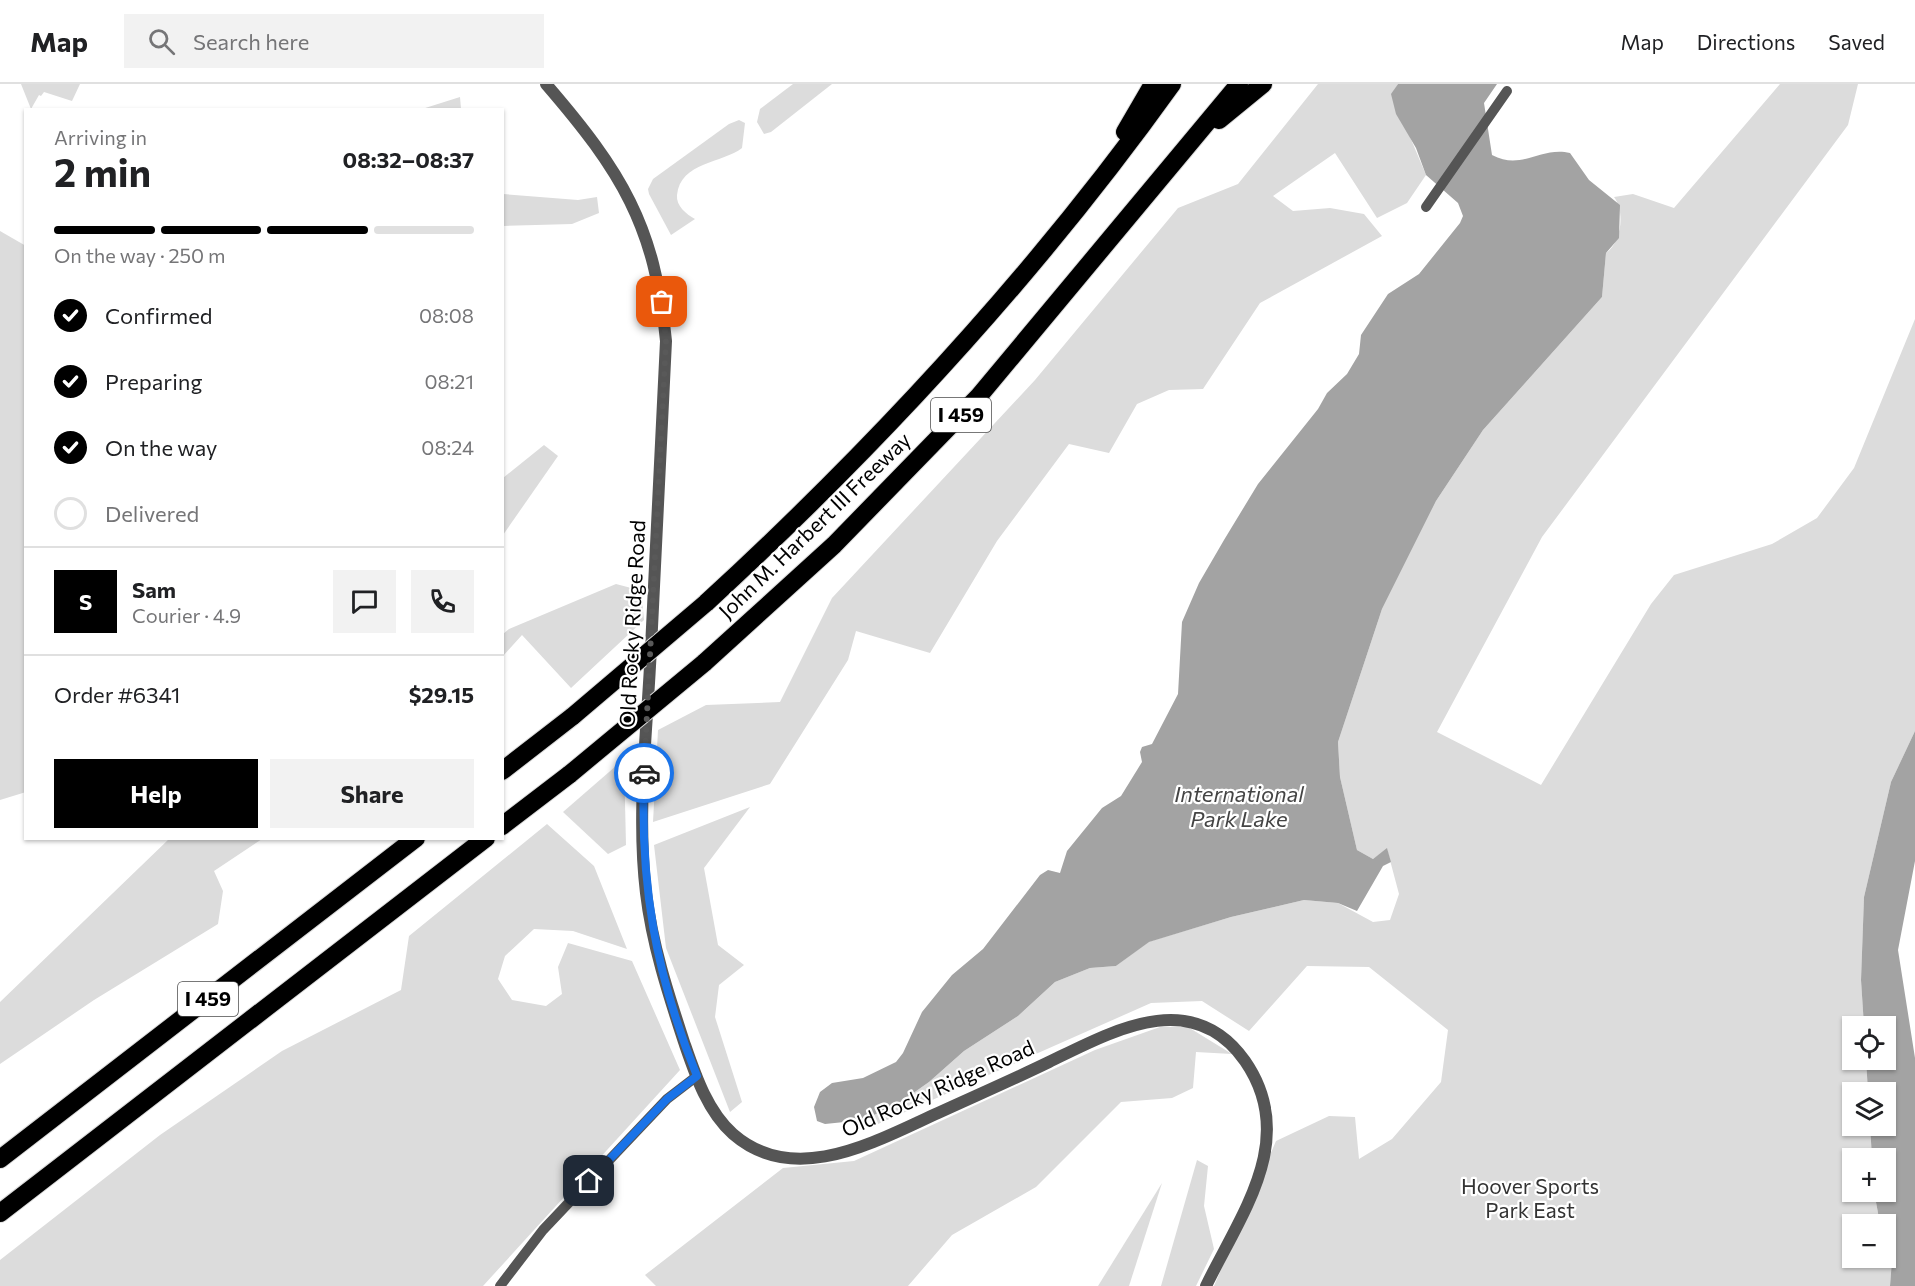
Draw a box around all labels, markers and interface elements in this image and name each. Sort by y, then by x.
search box [124,14,544,68]
text: Map [30,24,88,58]
icon: search [145,25,178,58]
text: Search here [193,28,309,55]
text: Map [1621,29,1664,54]
text: Directions [1697,29,1795,54]
text: Saved [1828,29,1885,54]
text: Arriving in [54,125,147,149]
text: 08:32–08:37 [343,146,474,173]
text: 2 min [54,147,151,195]
text: On the way · 250 m [54,243,225,267]
pin [636,276,687,327]
icon: bag [645,285,678,318]
icon: check [54,299,87,332]
text: Confirmed [105,302,212,329]
text: 08:08 [419,303,474,327]
icon: check [54,365,87,398]
text: Preparing [105,368,202,395]
text: 08:21 [424,369,474,393]
road number: I 459 [931,398,991,432]
street label: John M. Harbert III Freeway [713,427,915,623]
icon: check [54,431,87,464]
text: On the way [105,434,217,461]
text: 08:24 [421,435,474,459]
text: Delivered [105,500,199,527]
street label: Old Rocky Ridge Road [614,519,649,729]
button: chat [333,570,396,633]
button: phone [411,570,474,633]
text: Sam [132,576,176,603]
text: S [79,588,92,615]
text: Courier · 4.9 [132,603,241,627]
text: Order #6341 [54,681,181,708]
text: $29.15 [409,681,474,708]
courier [614,743,674,803]
icon: car [628,757,661,790]
button: Help [54,759,258,828]
button: Share [270,759,474,828]
water label: International Park Lake [1174,780,1304,832]
road number: I 459 [178,982,238,1016]
map controls [1842,1016,1896,1268]
button: locate [1842,1016,1896,1070]
street label: Old Rocky Ridge Road [837,1034,1038,1141]
button: layers [1842,1082,1896,1136]
button: + [1842,1148,1896,1202]
pin [563,1155,614,1206]
icon: home [572,1164,605,1197]
park label: Hoover Sports Park East [1461,1173,1599,1222]
button: − [1842,1214,1896,1268]

